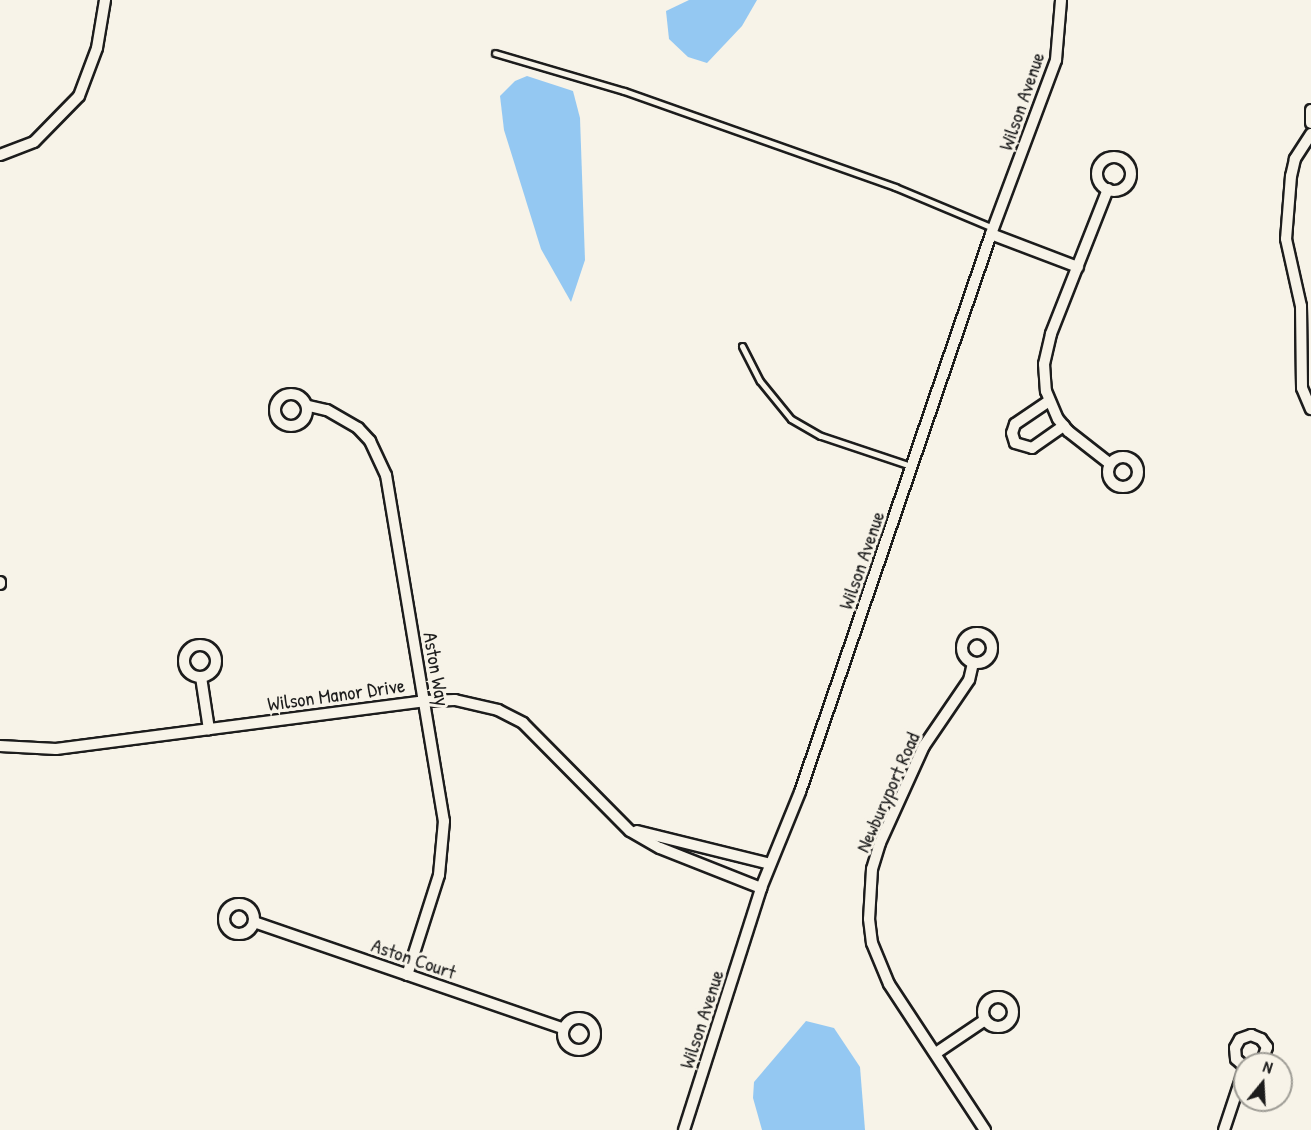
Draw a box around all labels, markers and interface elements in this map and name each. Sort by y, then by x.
street label: Wilson Avenue [993,49,1049,153]
street label: Wilson Avenue [833,508,889,612]
street label: Aston Way [419,630,455,708]
street label: Wilson Manor Drive [266,672,406,716]
street label: Newburyport Road [850,728,924,856]
street label: Aston Court [369,932,459,984]
street label: Wilson Avenue [674,967,728,1071]
north arrow [1233,1052,1293,1112]
text: N [1260,1055,1275,1079]

